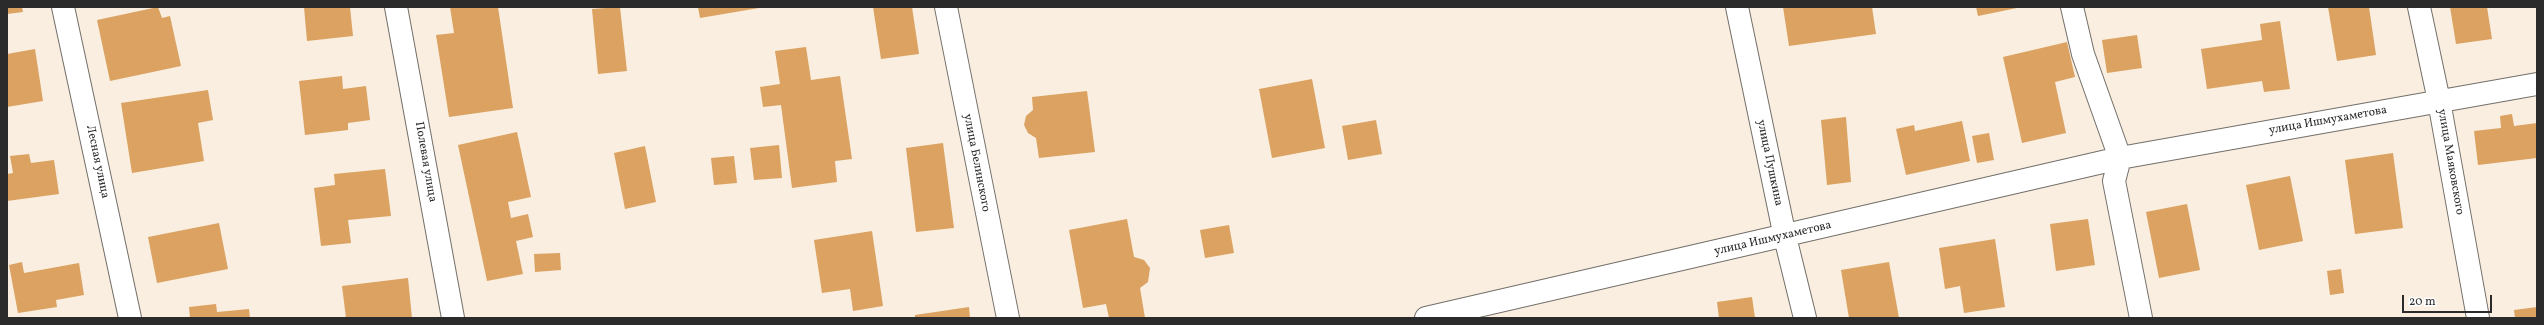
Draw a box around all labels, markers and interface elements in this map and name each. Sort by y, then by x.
street label: улица Ишмухаметова [2268,104,2388,138]
street label: улица Маяковского [2434,108,2466,216]
street label: улица Белинского [959,113,993,213]
street label: улица Пушкина [1753,119,1785,207]
street label: Полевая улица [411,121,439,203]
street label: Лесная улица [82,124,112,200]
street label: улица Ишмухаметова [1713,219,1833,259]
scale bar [2404,287,2494,313]
text: 20 m [2409,294,2436,310]

